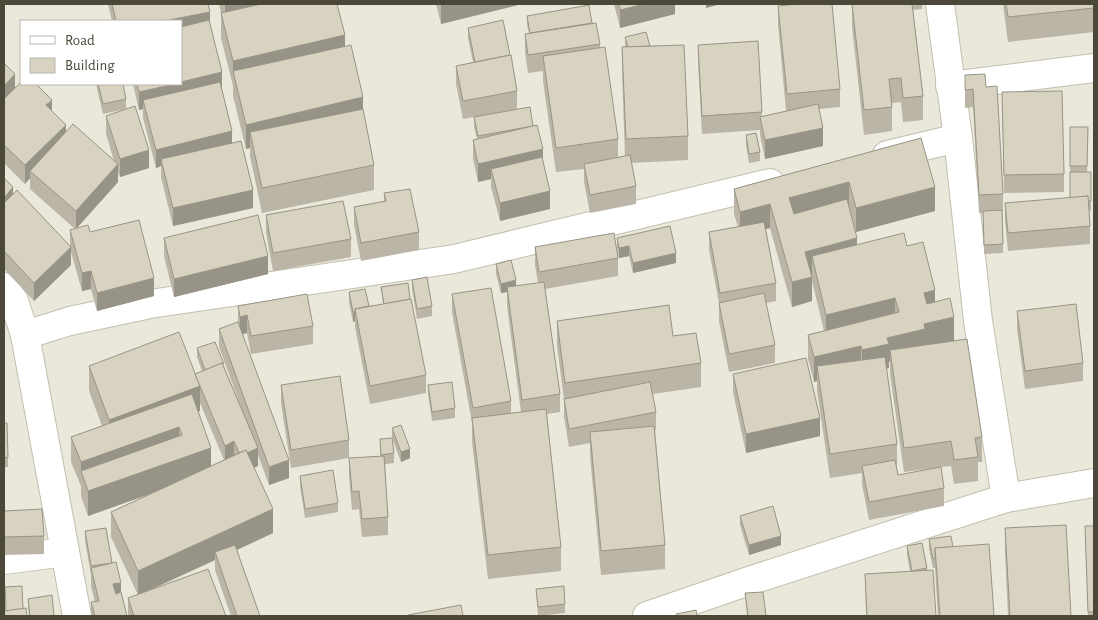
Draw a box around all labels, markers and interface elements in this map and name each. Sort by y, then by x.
legend [20,20,182,85]
text: Road [65,33,95,48]
text: Building [65,58,115,73]

